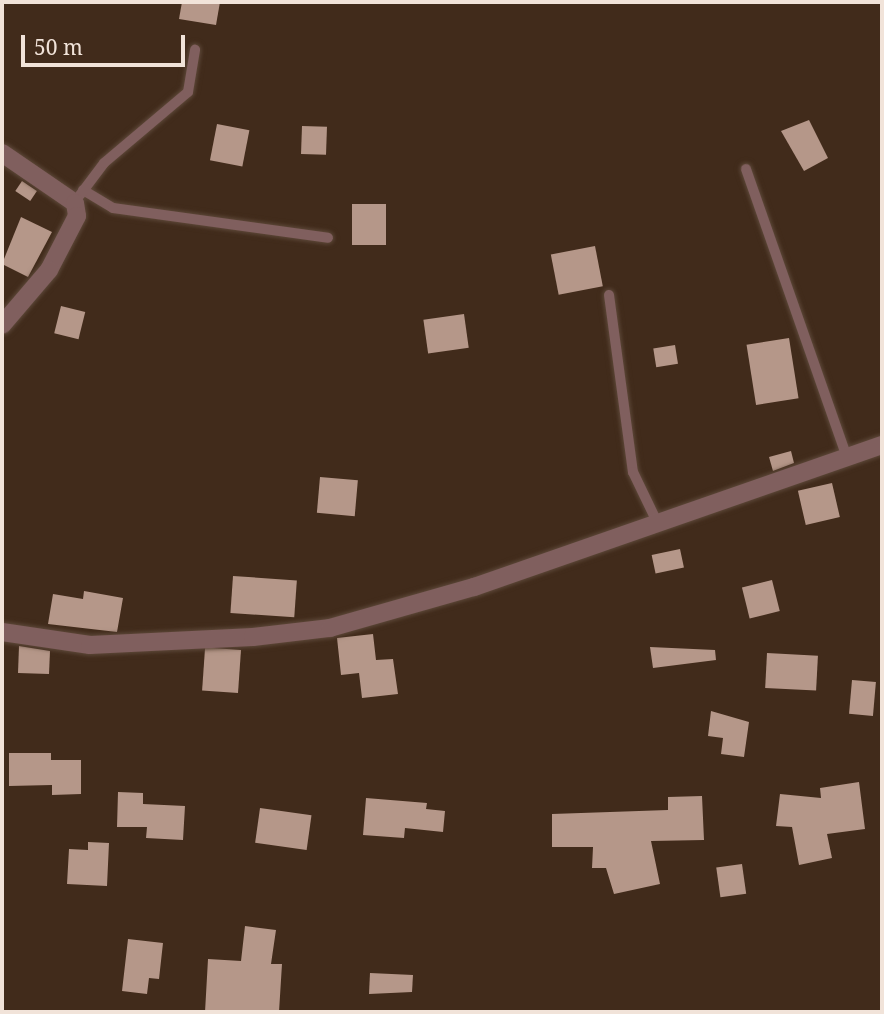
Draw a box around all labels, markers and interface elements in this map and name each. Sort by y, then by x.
scale bar [24,21,189,65]
text: 50 m [34,33,83,61]

